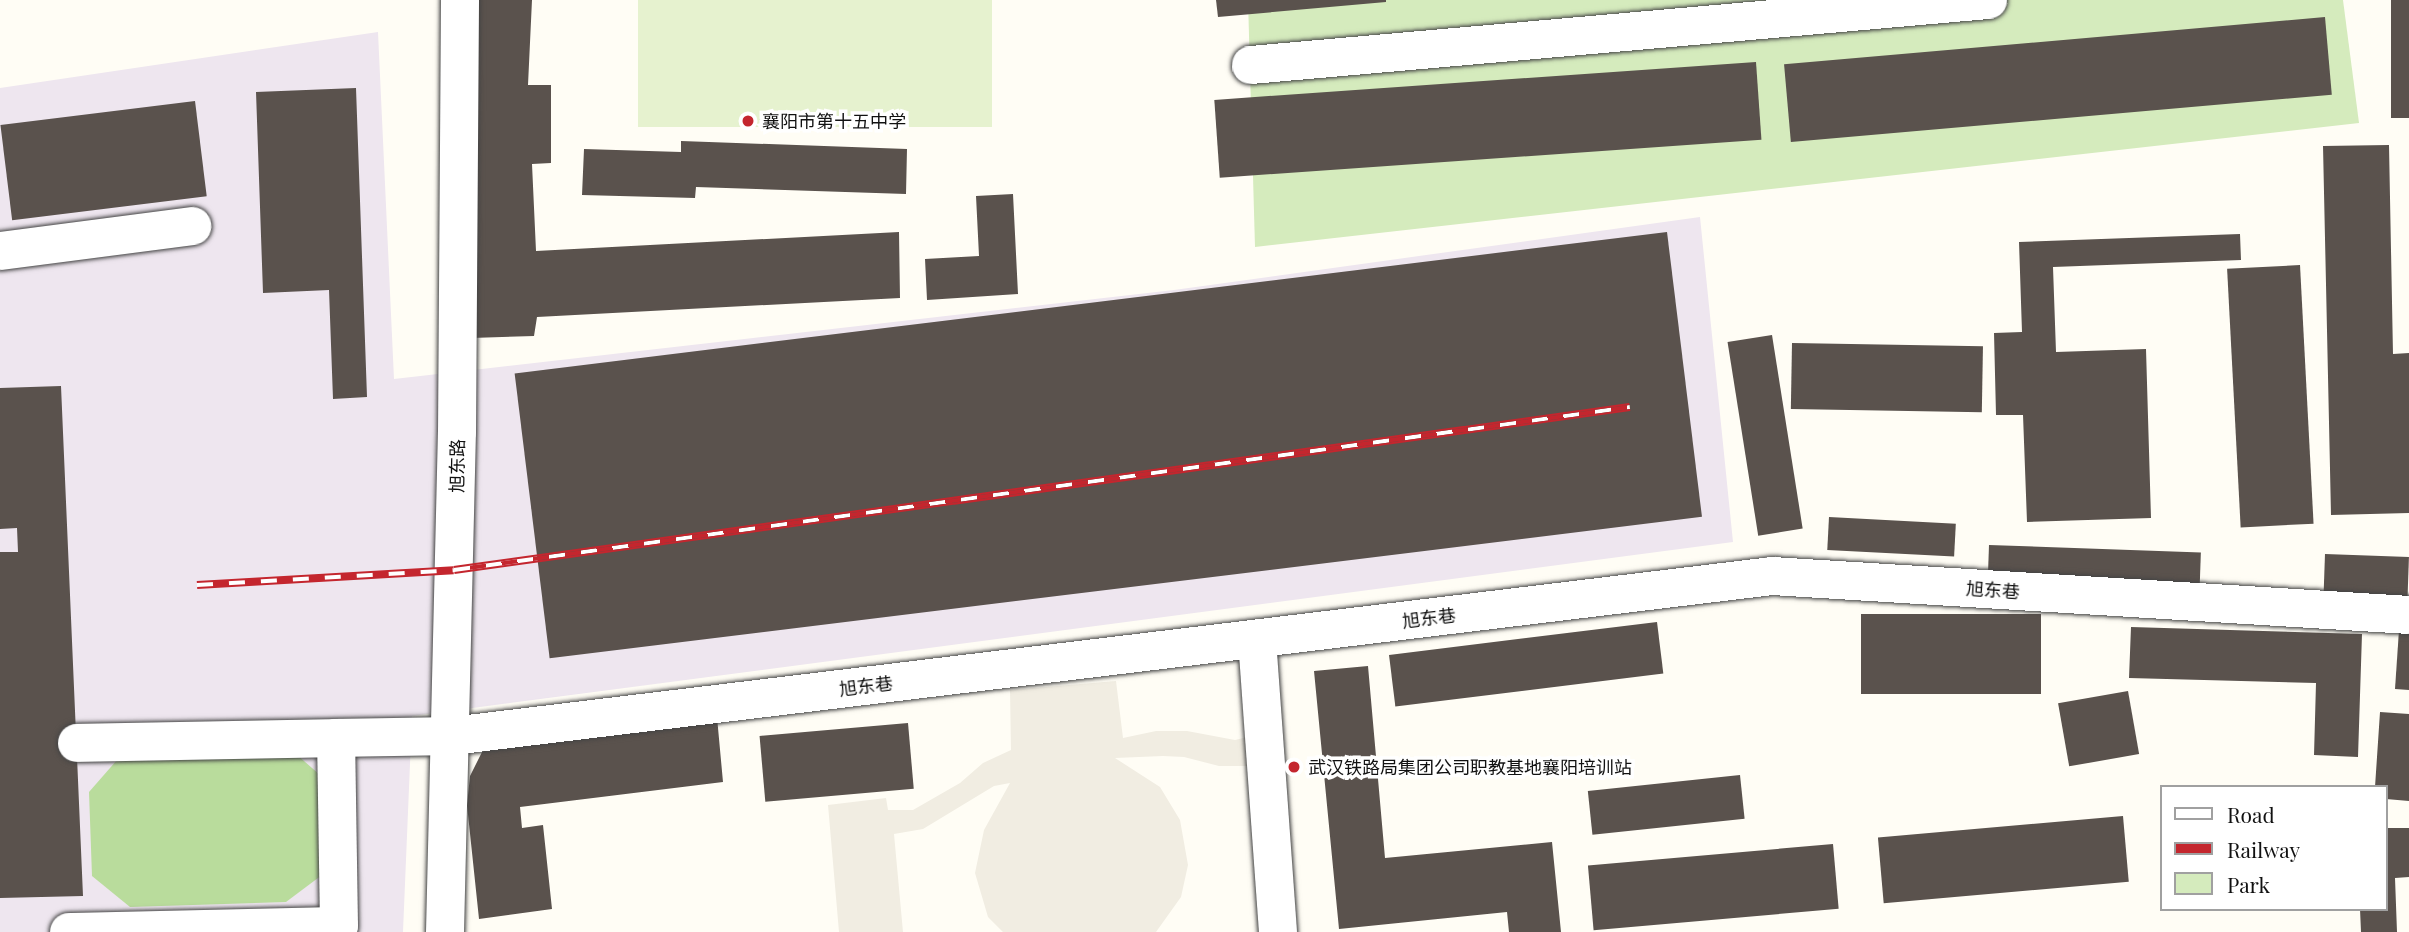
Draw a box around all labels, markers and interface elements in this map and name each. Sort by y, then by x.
place label: 襄阳市第十五中学 [762,110,906,132]
marker: 襄阳市第十五中学 [740,113,756,129]
street label: 旭东路 [446,439,468,493]
street label: 旭东巷 [1965,577,2021,603]
street label: 旭东巷 [1401,604,1457,632]
street label: 旭东巷 [838,672,894,700]
place label: 武汉铁路局集团公司职教基地襄阳培训站 [1308,756,1632,778]
marker: 武汉铁路局集团公司职教基地襄阳培训站 [1286,759,1302,775]
legend [2160,785,2388,911]
text: Road [2227,800,2275,828]
text: Railway [2227,835,2300,863]
text: Park [2227,870,2270,898]

